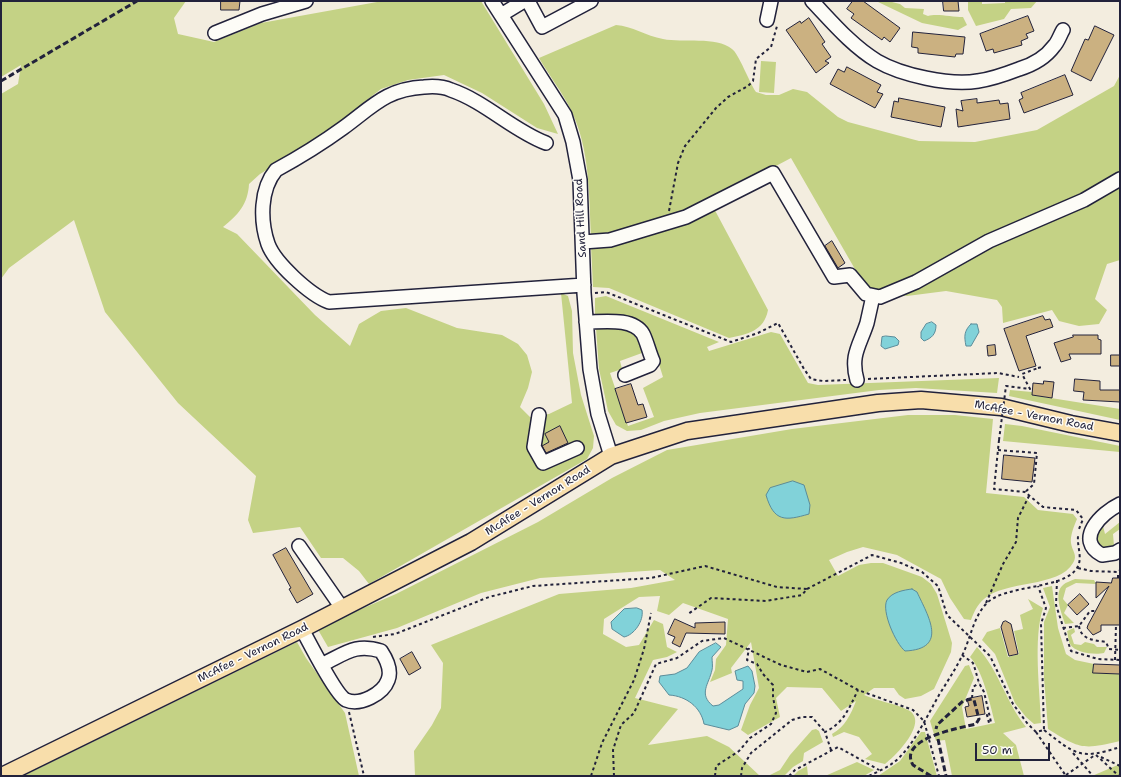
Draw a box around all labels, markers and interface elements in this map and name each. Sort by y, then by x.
street label: Sand Hill Road [572,178,590,258]
street label: McAfee - Vernon Road [973,398,1095,434]
street label: McAfee - Vernon Road [483,463,593,539]
street label: McAfee - Vernon Road [196,620,310,686]
scale bar [977,735,1052,761]
text: 50 m [982,742,1012,758]

